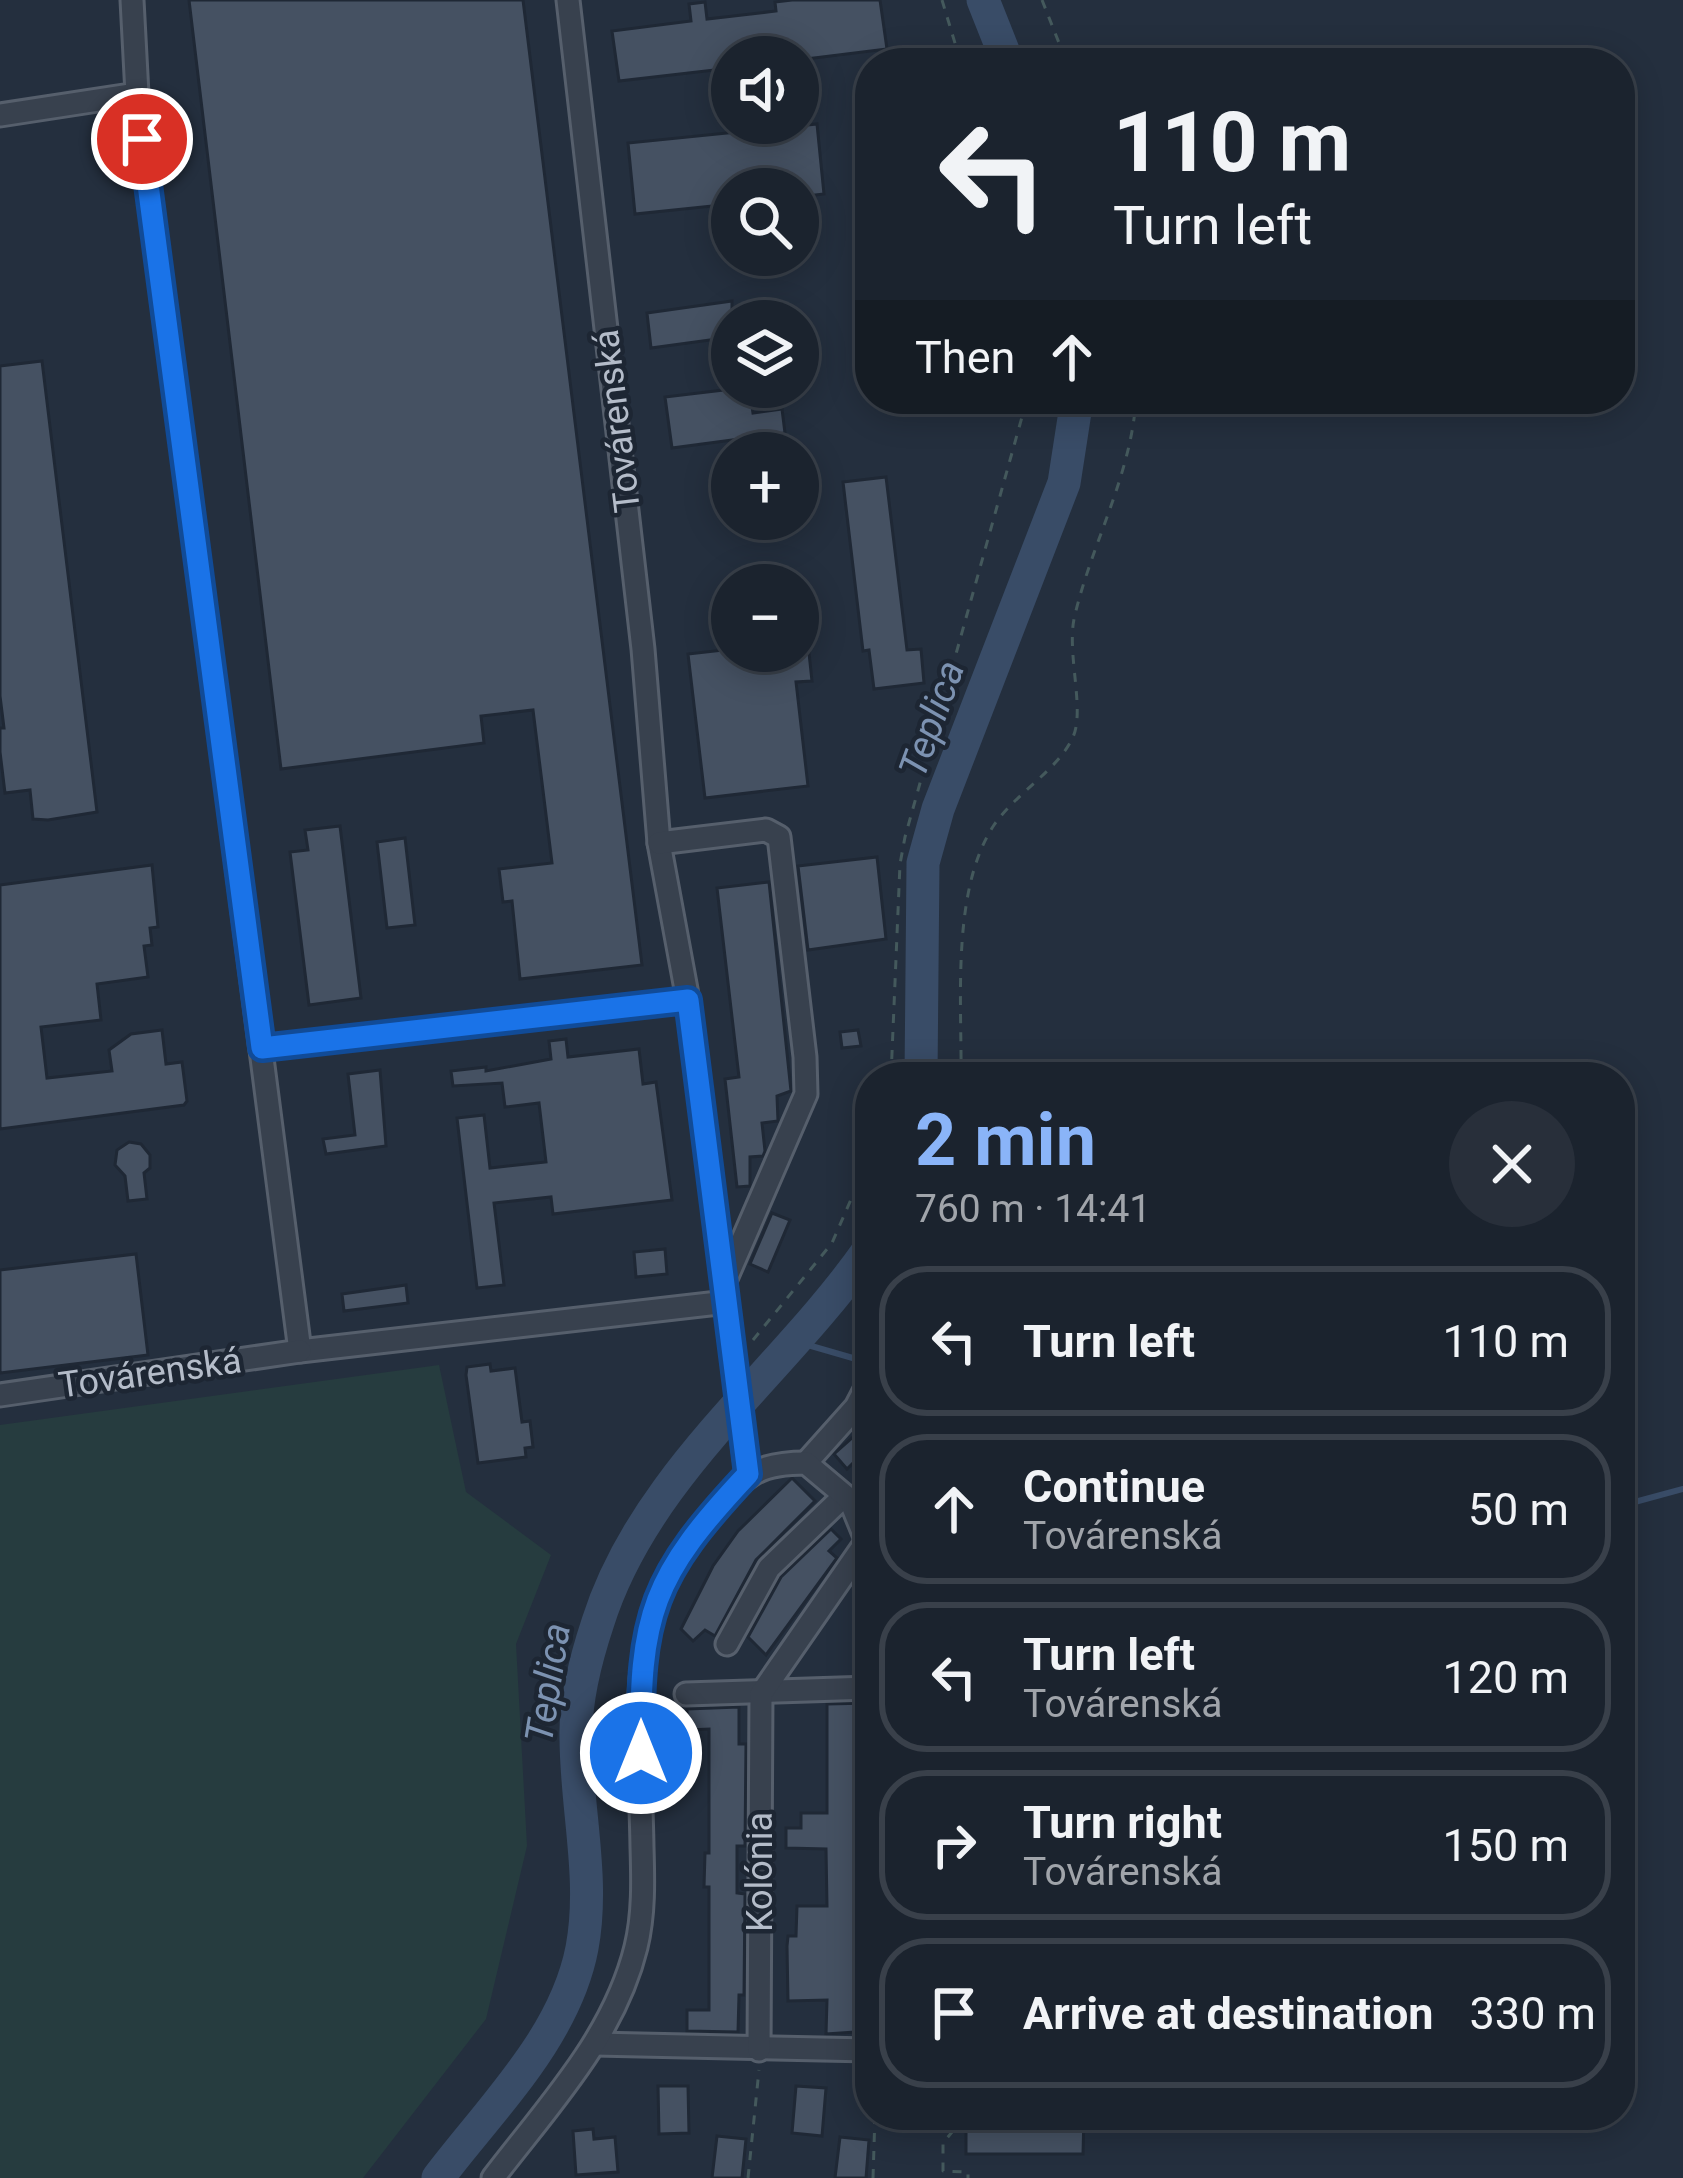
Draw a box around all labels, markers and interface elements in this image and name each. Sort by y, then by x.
map controls [711,36,819,672]
button: sound [711,36,819,144]
pin [91,88,193,190]
text: 110 m [1113,93,1351,192]
icon: left [915,96,1071,252]
icon: arrive [109,106,175,172]
button: search [711,168,819,276]
text: Turn left [1113,194,1312,257]
button: layers [711,300,819,408]
icon: ahead [1039,324,1105,390]
street label: Továrenská [585,327,649,515]
text: Then [915,331,1015,384]
button: + [711,432,819,540]
button: − [711,564,819,672]
water label: Teplica [890,654,974,784]
text: 2 min [915,1098,1096,1183]
button: close [1449,1101,1575,1227]
text: 760 m · 14:41 [915,1186,1151,1232]
icon: left [921,1308,987,1374]
text: Turn left [1023,1315,1195,1368]
text: 110 m [1443,1315,1569,1368]
street label: Továrenská [56,1339,244,1407]
text: Continue [1023,1460,1205,1513]
icon: ahead [921,1476,987,1542]
text: 50 m [1468,1483,1569,1536]
text: Továrenská [1023,1513,1222,1559]
water label: Teplica [516,1620,580,1746]
text: Turn left [1023,1628,1195,1681]
icon: left [921,1644,987,1710]
text: 120 m [1443,1651,1569,1704]
text: Továrenská [1023,1681,1222,1727]
position arrow [578,1690,704,1816]
text: Turn right [1023,1796,1222,1849]
street label: Kolónia [739,1812,781,1932]
icon: right [921,1812,987,1878]
text: 150 m [1443,1819,1569,1872]
text: Továrenská [1023,1849,1222,1895]
icon: arrive [921,1980,987,2046]
text: Arrive at destination [1023,1987,1434,2040]
text: 330 m [1470,1987,1596,2040]

